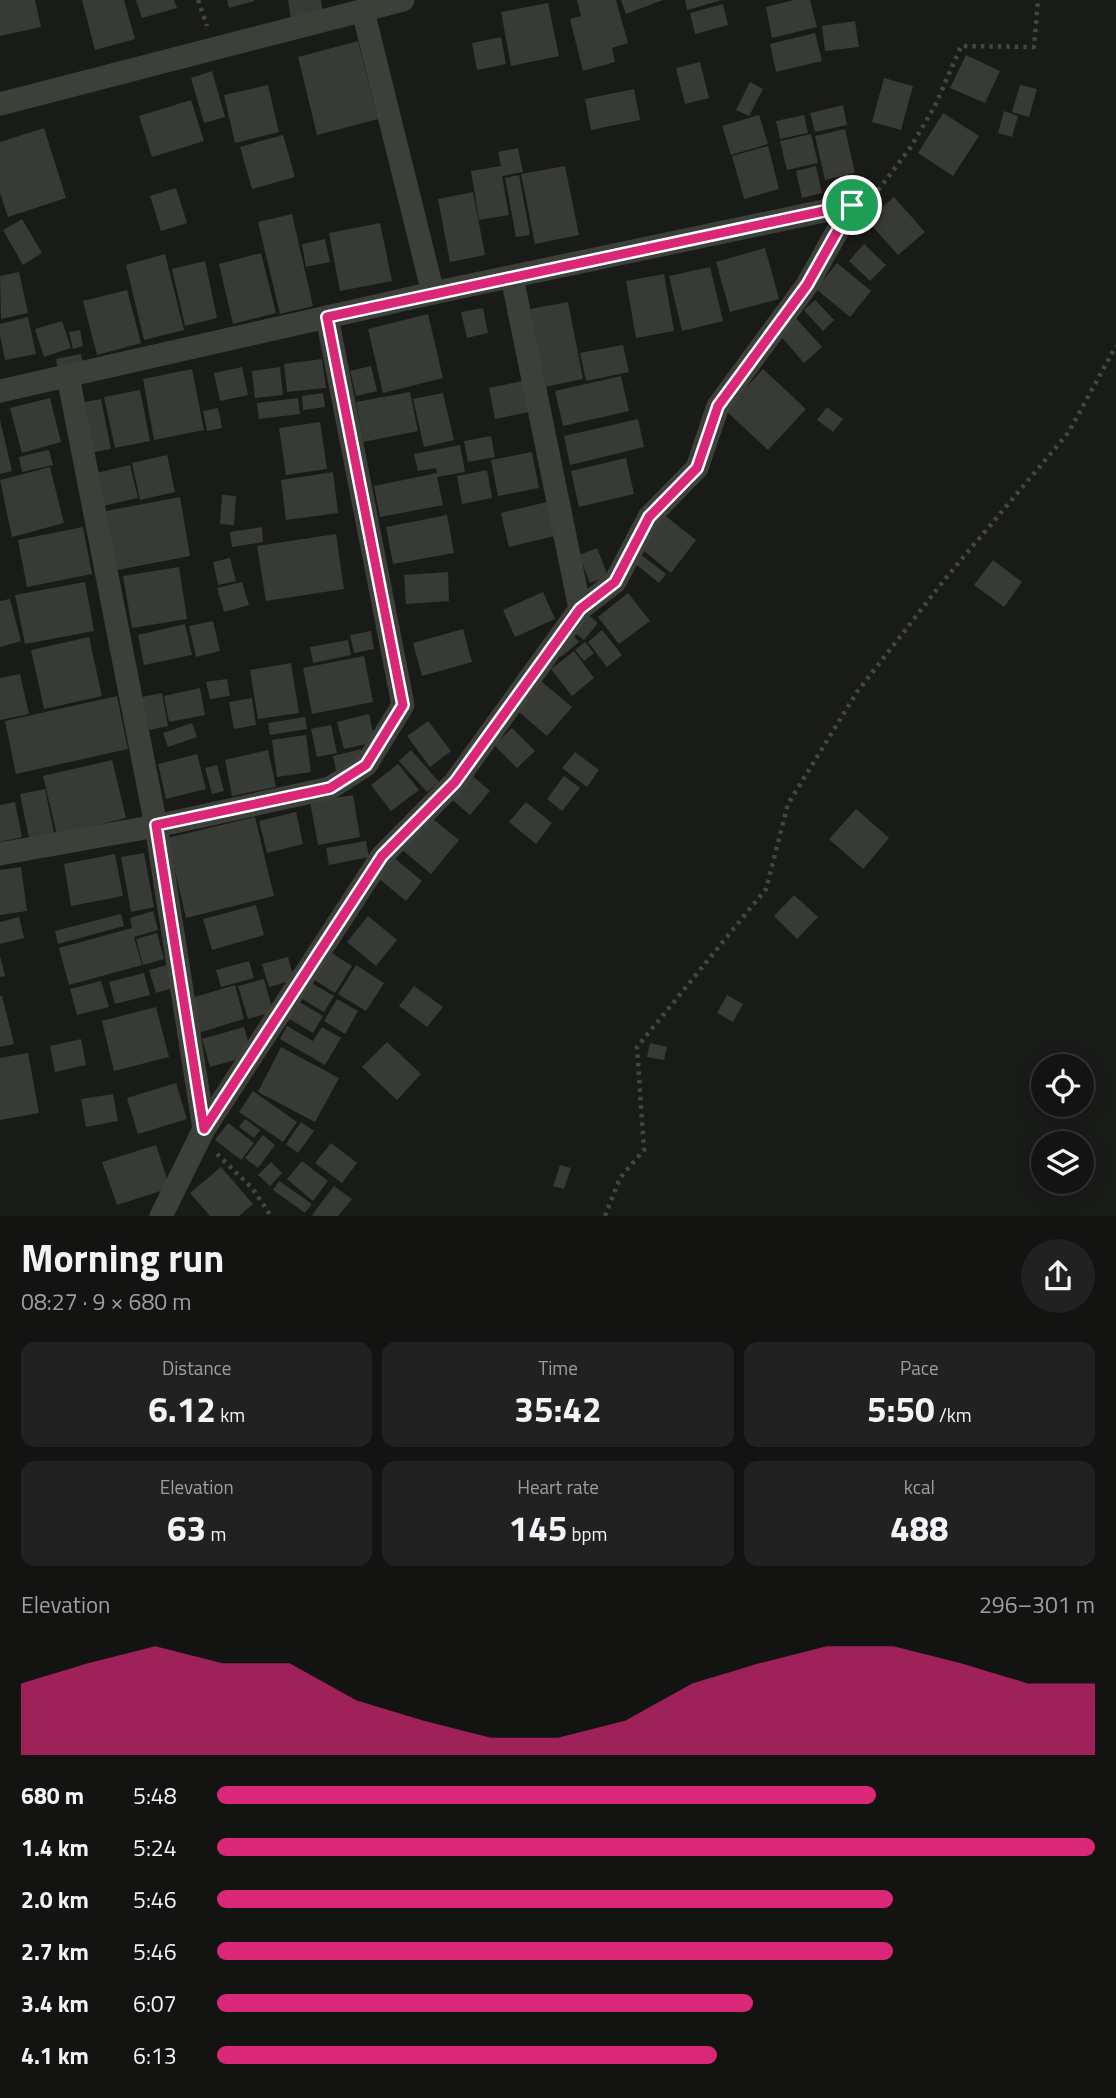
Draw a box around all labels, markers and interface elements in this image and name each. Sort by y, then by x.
pin [822,175,882,235]
icon: arrive [833,186,871,224]
map controls [1031,1054,1094,1194]
button: locate [1031,1054,1094,1117]
button: layers [1031,1131,1094,1194]
text: Morning run [21,1229,224,1287]
button: share [1021,1239,1095,1313]
text: 08:27 · 9 × 680 m [21,1284,191,1319]
text: Distance [162,1353,231,1382]
text: Time [538,1353,578,1382]
text: Pace [900,1353,939,1382]
text: 6.12 [148,1382,216,1436]
text: 35:42 [514,1382,602,1436]
text: 5:50 [867,1382,935,1436]
text: km [216,1400,245,1429]
text: /km [935,1400,972,1429]
text: Elevation [160,1472,234,1501]
text: Heart rate [517,1472,599,1501]
text: kcal [904,1472,935,1501]
text: 63 [167,1501,206,1555]
text: 145 [509,1501,567,1555]
text: 488 [890,1501,949,1555]
text: m [206,1519,226,1548]
text: bpm [567,1519,607,1548]
text: Elevation [21,1587,110,1622]
text: 296–301 m [979,1587,1095,1622]
text: 680 m [21,1778,84,1813]
text: 5:48 [133,1778,177,1813]
text: 1.4 km [21,1830,89,1865]
text: 5:24 [133,1830,177,1865]
text: 2.0 km [21,1882,89,1917]
text: 5:46 [133,1882,177,1917]
text: 2.7 km [21,1934,89,1969]
text: 5:46 [133,1934,177,1969]
text: 3.4 km [21,1986,89,2021]
text: 6:07 [133,1986,177,2021]
text: 4.1 km [21,2038,89,2073]
text: 6:13 [133,2038,177,2073]

